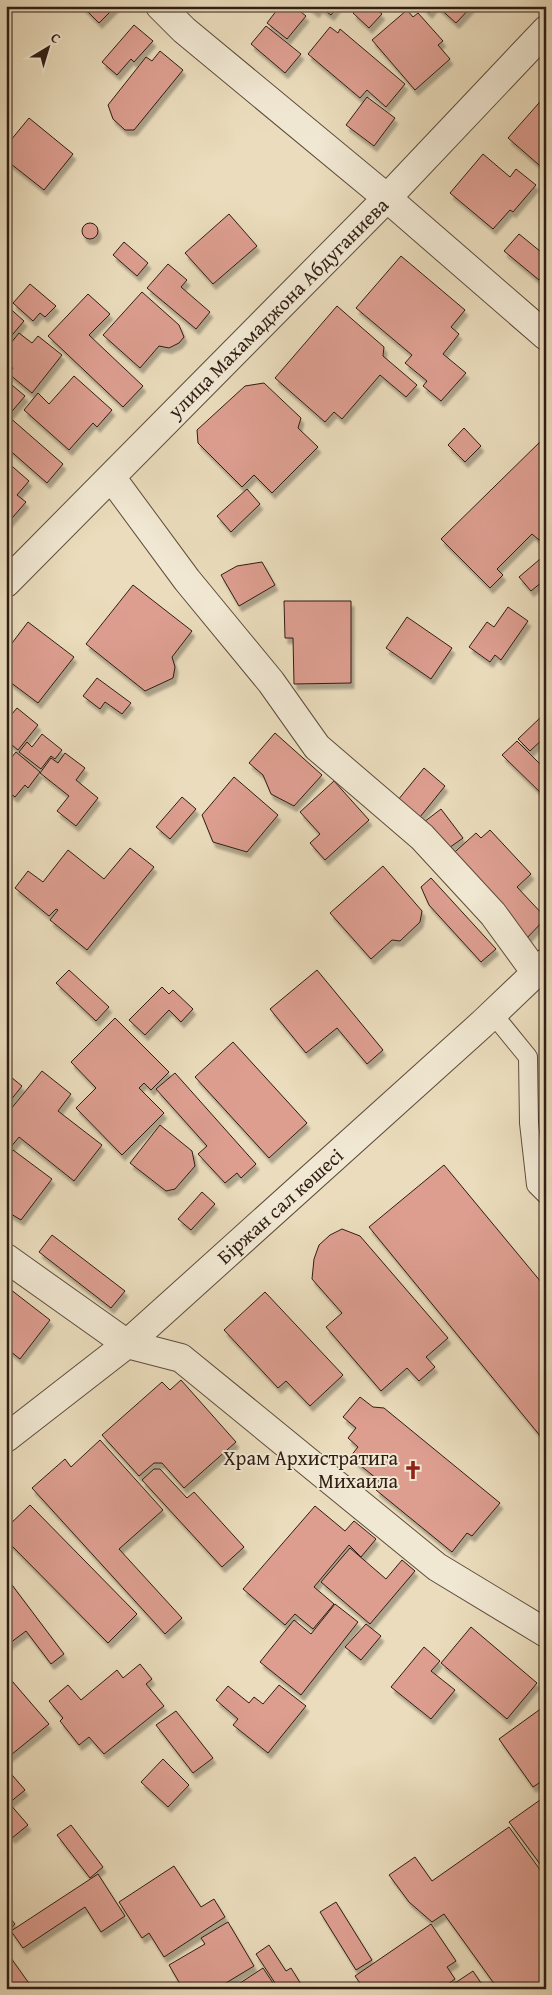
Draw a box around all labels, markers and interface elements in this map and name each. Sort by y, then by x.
north arrow [22,22,72,72]
text: С [47,27,65,48]
street label: улица Махамаджона Абдуганиева [160,190,395,425]
street label: Біржан сал көшесі [210,1141,350,1270]
place label: Храм Архистратига Михаила [223,1443,398,1495]
church icon: Храм Архистратига Михаила [402,1459,424,1481]

